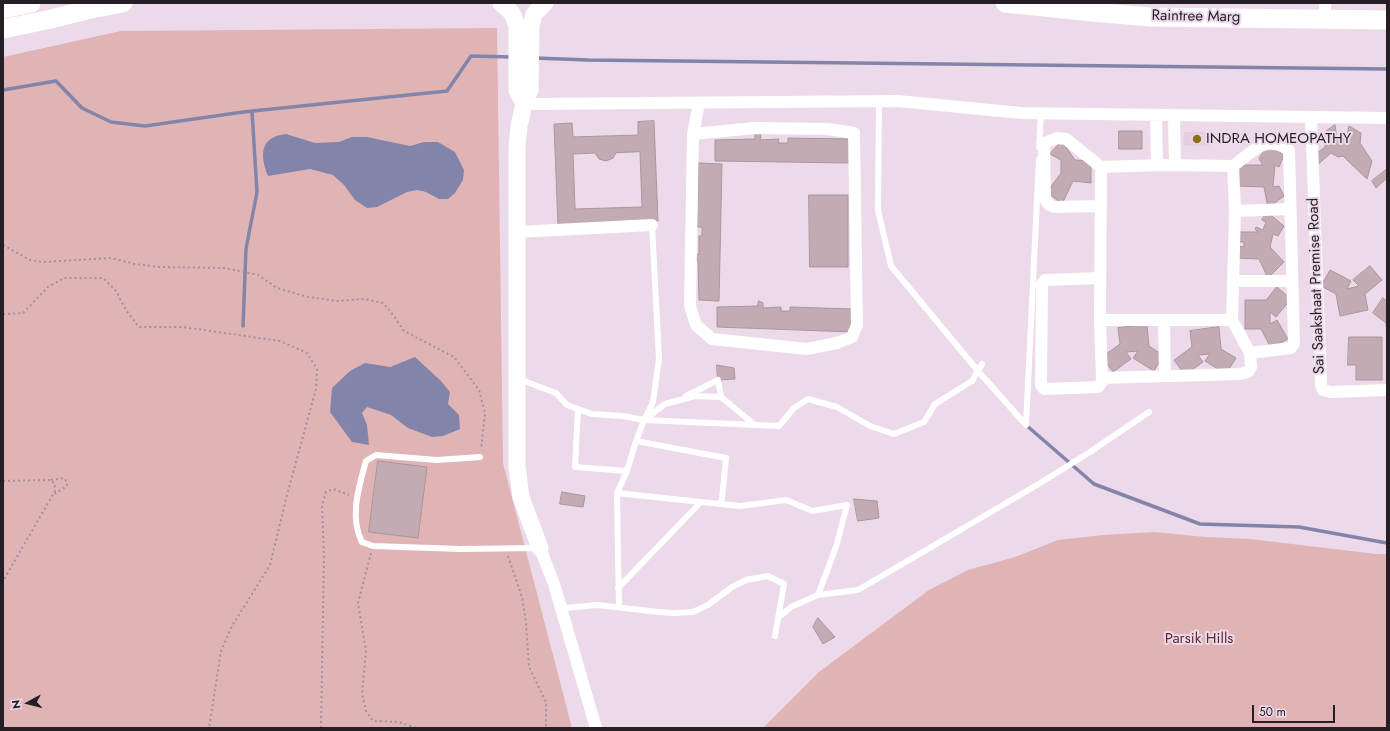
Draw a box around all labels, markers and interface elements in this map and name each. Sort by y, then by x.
street label: Raintree Marg [1152,7,1240,27]
place label: INDRA HOMEOPATHY [1206,130,1351,148]
marker: INDRA HOMEOPATHY [1191,133,1203,145]
street label: Sai Saakshaat Premise Road [1305,198,1329,374]
park label: Parsik Hills [1165,630,1233,648]
north arrow [8,683,48,723]
scale bar [1254,697,1337,723]
text: N [8,699,25,710]
text: 50 m [1259,703,1286,721]

